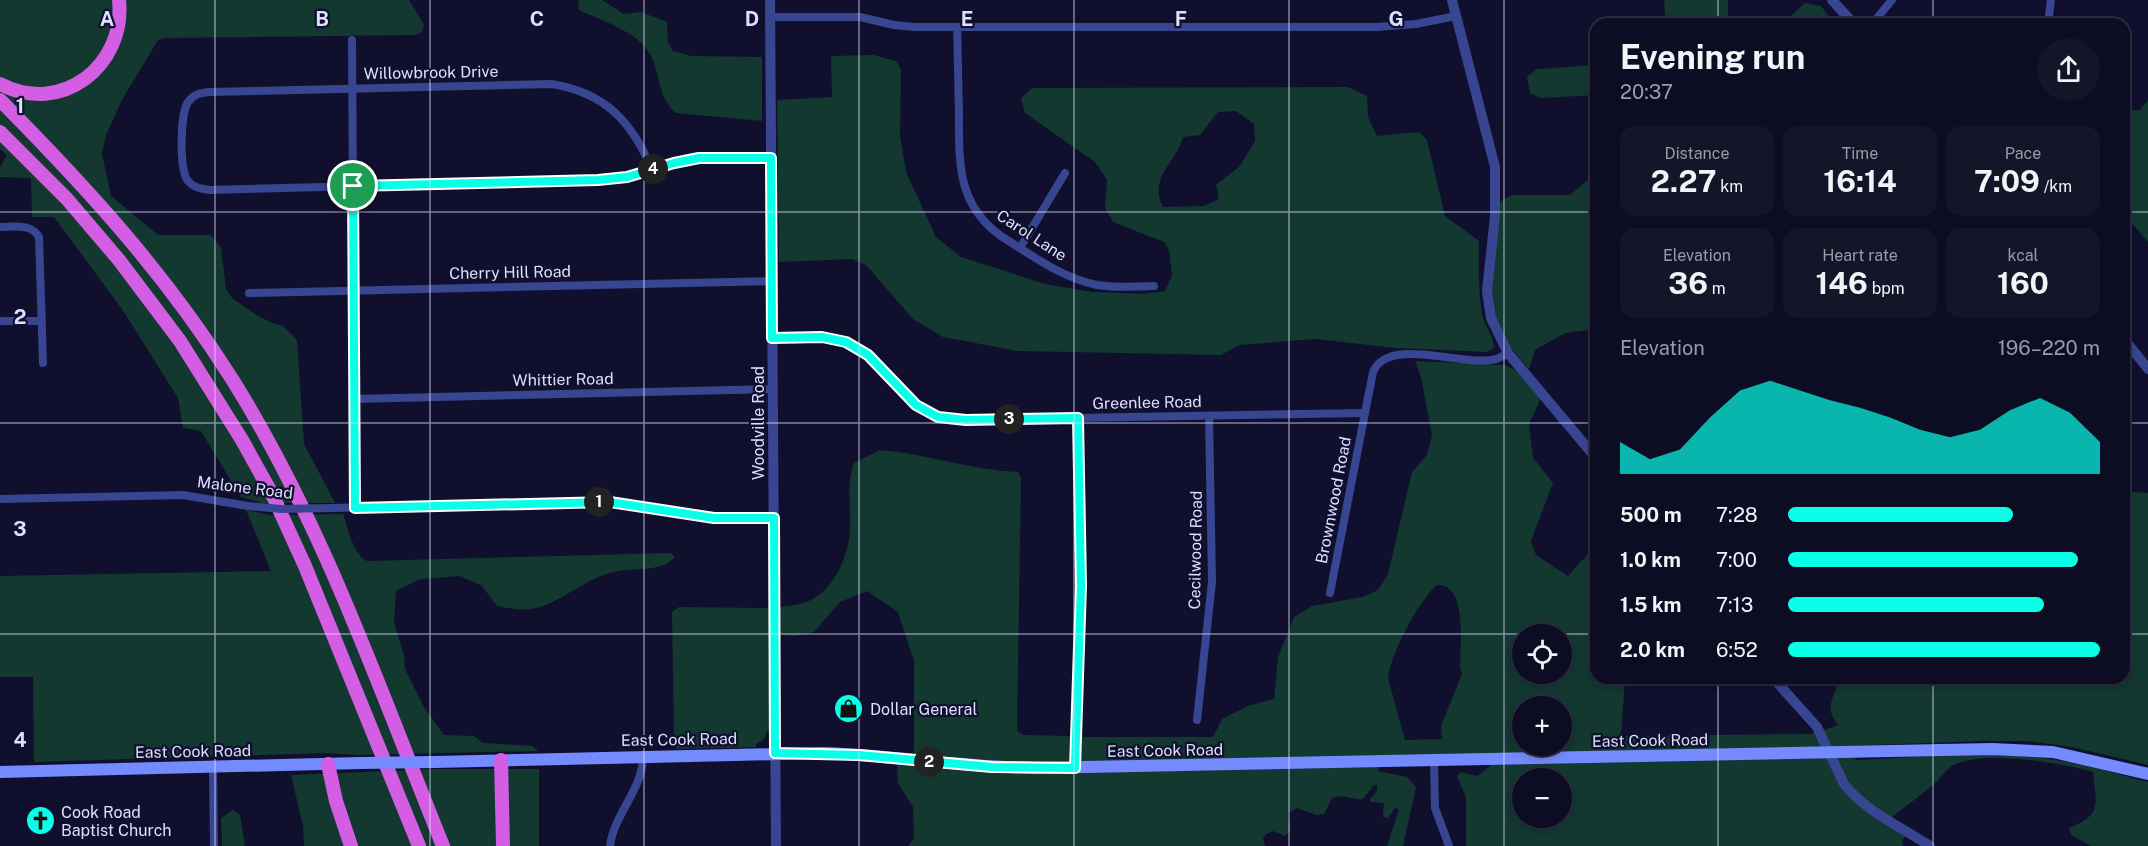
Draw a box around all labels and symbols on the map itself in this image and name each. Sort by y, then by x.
text: A [100,7,114,31]
text: B [315,7,329,31]
text: C [530,7,544,31]
text: D [745,7,759,31]
text: E [961,7,973,31]
text: F [1175,7,1187,31]
text: G [1388,7,1404,31]
street label: Willowbrook Drive [363,62,499,83]
text: 1 [16,94,24,118]
pin: 4 [638,154,668,184]
pin [327,160,378,211]
street label: Carol Lane [993,206,1070,265]
street label: Cherry Hill Road [449,262,571,283]
text: 2 [14,305,26,329]
street label: Woodville Road [749,366,768,480]
street label: Whittier Road [512,369,614,390]
street label: Greenlee Road [1092,392,1202,413]
pin: 3 [994,404,1024,434]
street label: Brownwood Road [1312,435,1355,565]
street label: Malone Road [196,472,294,503]
pin: 1 [584,487,614,517]
street label: Cecilwood Road [1185,490,1206,610]
text: 3 [13,517,27,541]
shop icon: Dollar General [833,693,865,725]
place label: Dollar General [870,700,977,719]
text: 4 [13,728,27,752]
street label: East Cook Road [621,729,737,750]
street label: East Cook Road [1592,730,1708,751]
street label: East Cook Road [1107,740,1223,761]
street label: East Cook Road [135,741,251,762]
pin: 2 [914,747,944,777]
place label: Cook Road Baptist Church [61,803,172,840]
church icon: Cook Road Baptist Church [24,805,56,837]

